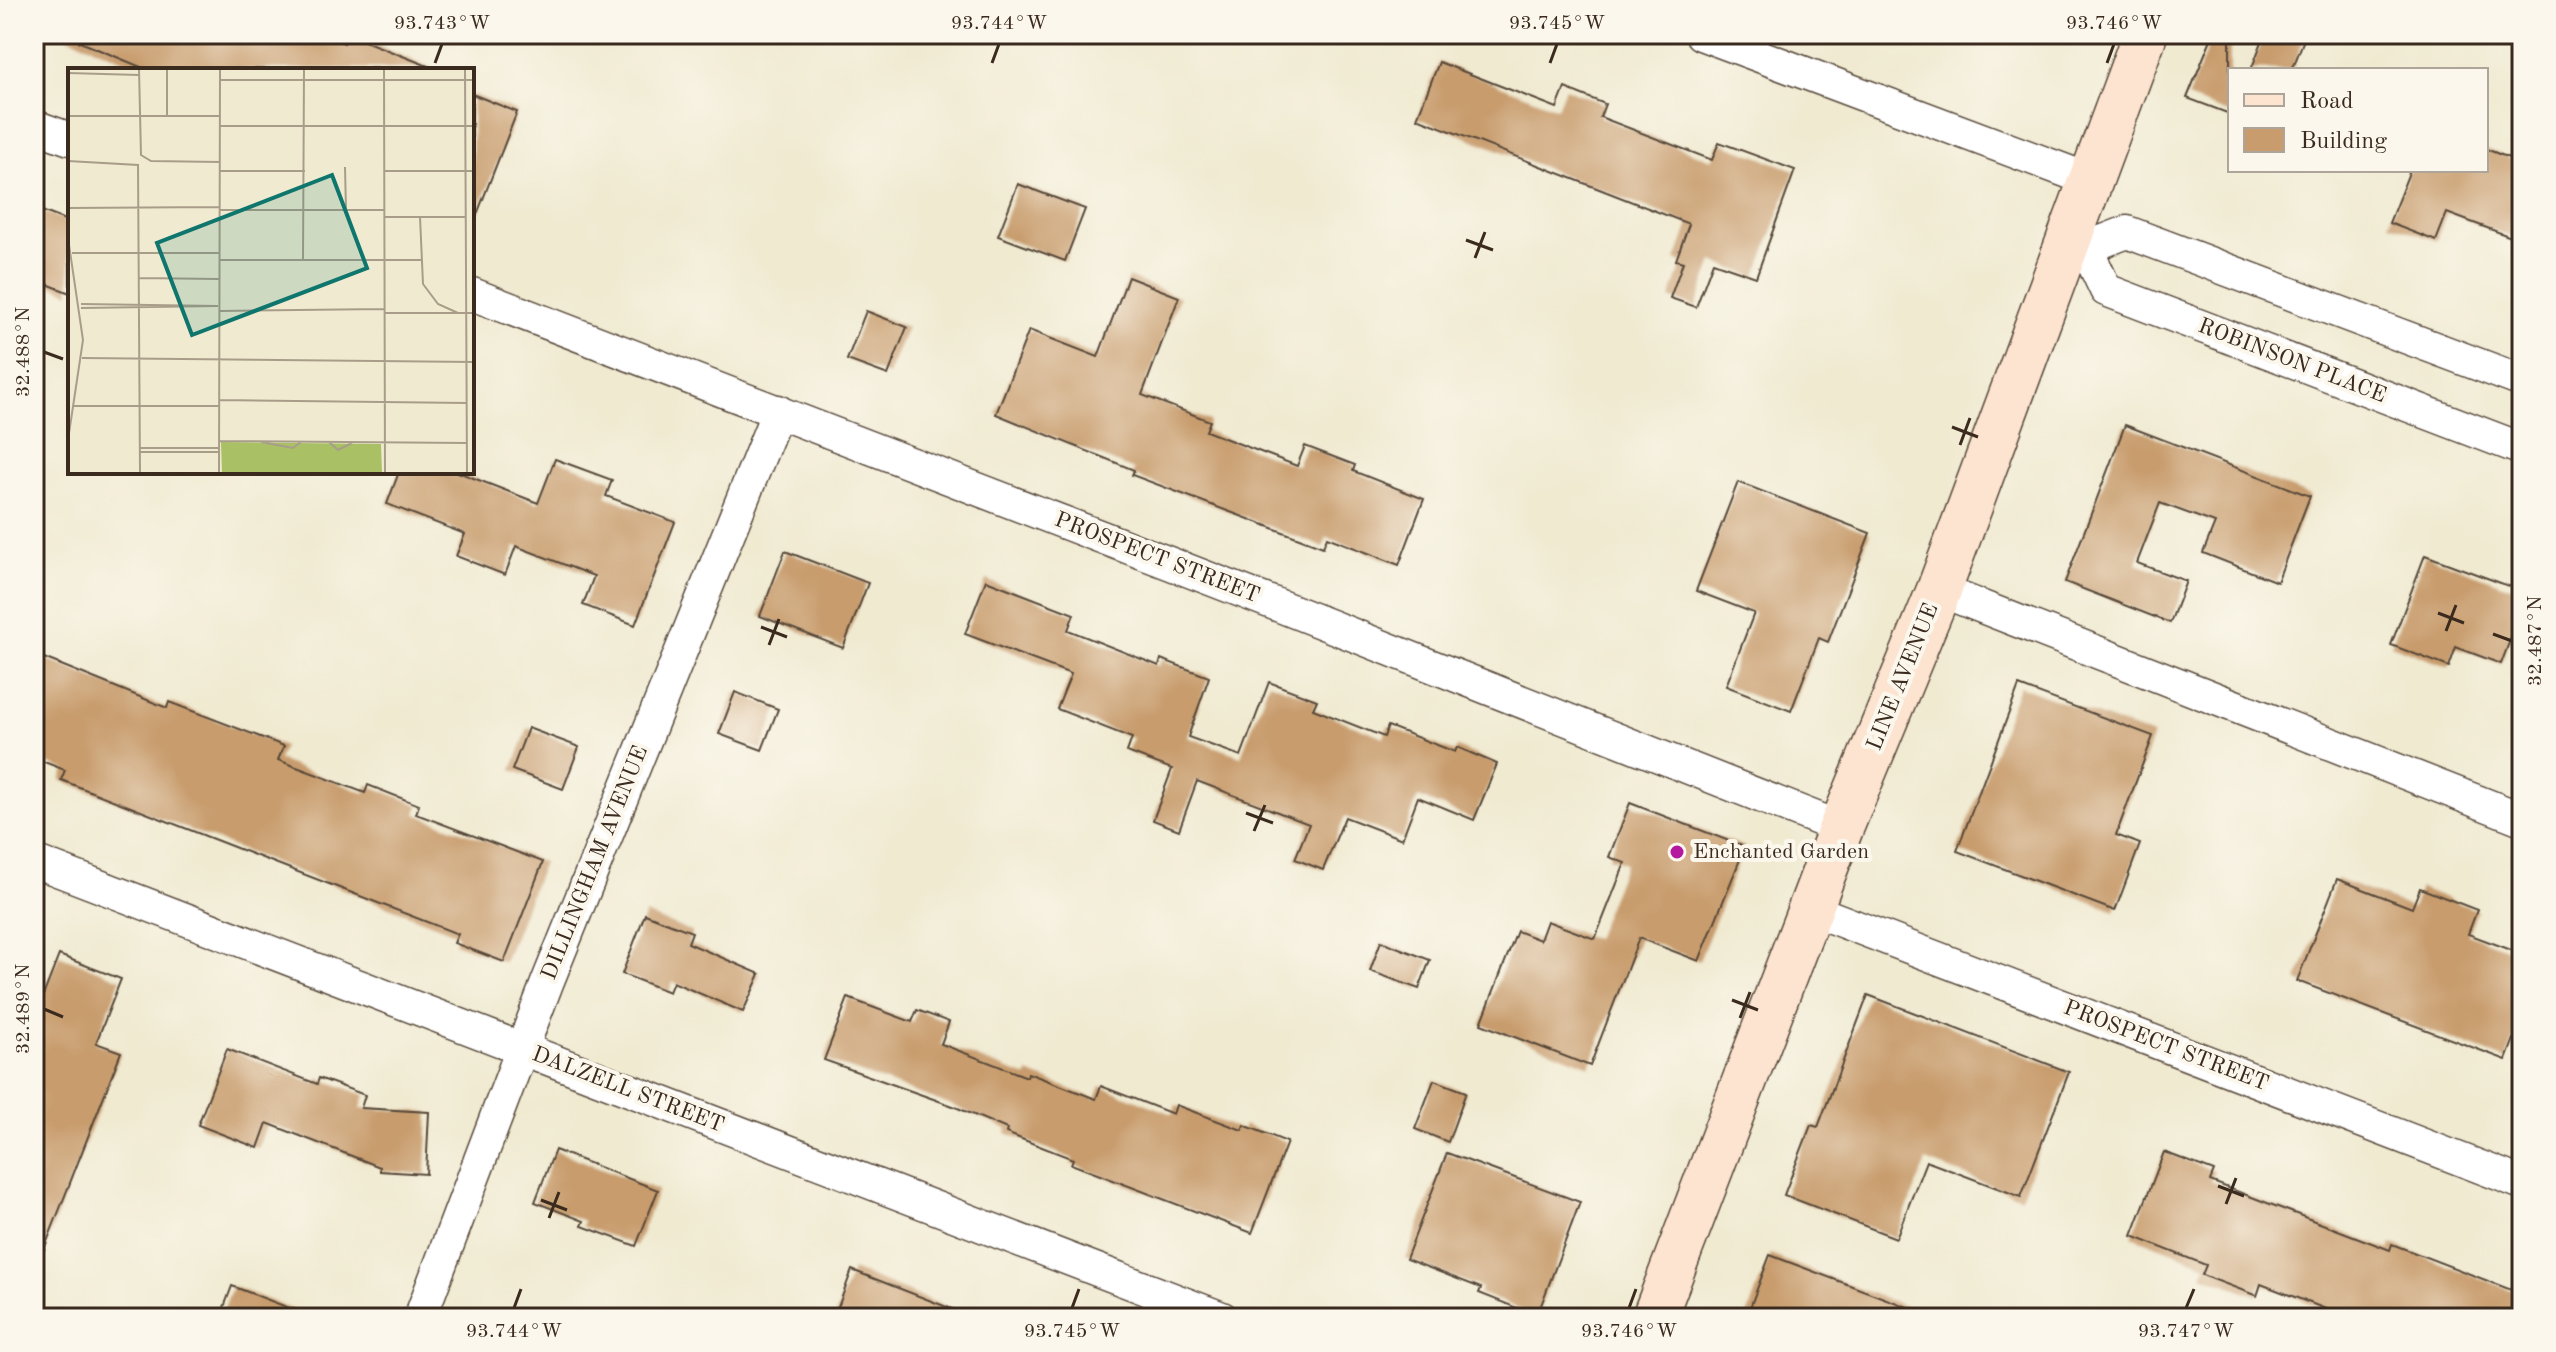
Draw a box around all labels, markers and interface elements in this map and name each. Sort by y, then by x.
text: 93.743°W [394,14,490,34]
text: 93.744°W [951,14,1047,34]
text: 93.745°W [1509,14,1605,34]
text: 93.746°W [2066,14,2162,34]
inset map [68,68,474,474]
legend [2228,68,2488,172]
text: Road [2300,90,2353,114]
text: Building [2300,130,2387,154]
text: 32.488°N [14,307,34,397]
street label: ROBINSON PLACE [2195,315,2389,407]
street label: PROSPECT STREET [1051,509,1263,607]
text: 32.487°N [2526,596,2546,686]
street label: LINE AVENUE [1864,600,1942,754]
street label: DILLINGHAM AVENUE [538,743,652,983]
place label: Enchanted Garden [1693,841,1869,863]
marker: Enchanted Garden [1668,843,1686,861]
text: 32.489°N [14,964,34,1054]
street label: PROSPECT STREET [2060,997,2272,1095]
street label: DALZELL STREET [529,1043,727,1137]
text: 93.744°W [466,1322,562,1342]
text: 93.745°W [1024,1322,1120,1342]
text: 93.746°W [1581,1322,1677,1342]
text: 93.747°W [2138,1322,2234,1342]

